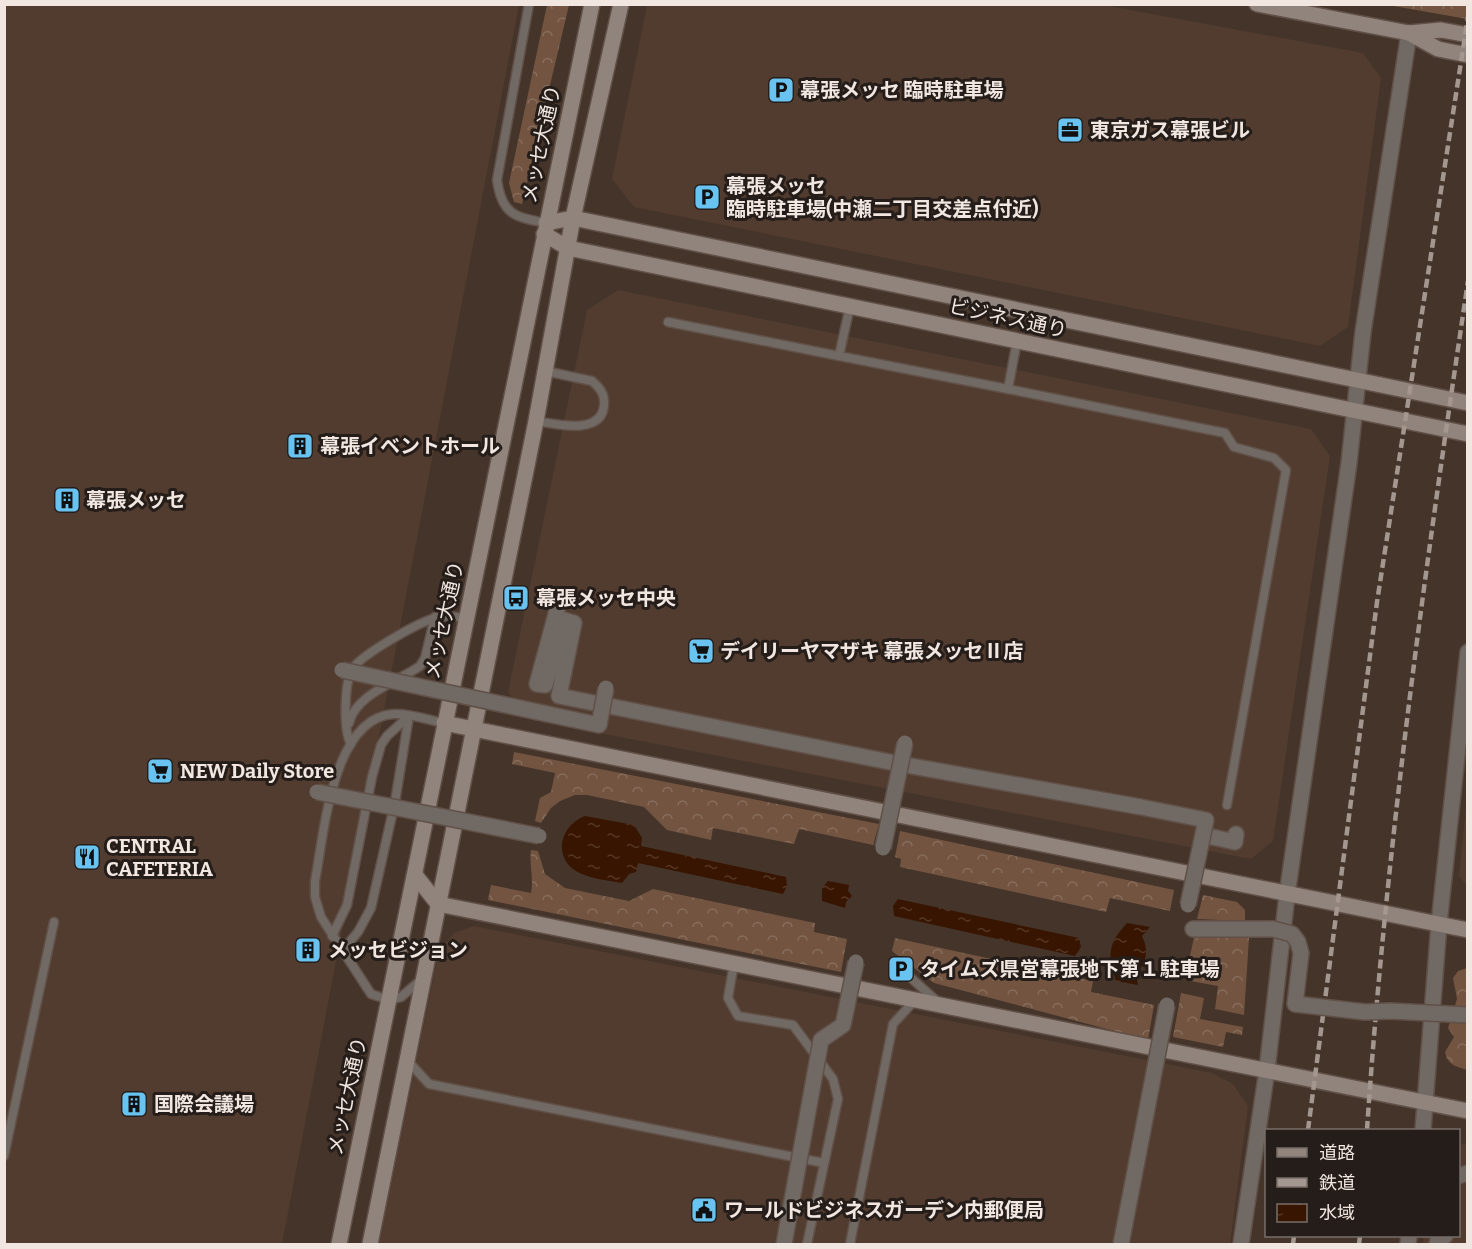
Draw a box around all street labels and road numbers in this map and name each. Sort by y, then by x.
street label: メッセ大通り [517,83,565,205]
street label: ビジネス通り [947,294,1069,342]
street label: メッセ大通り [420,559,468,681]
street label: メッセ大通り [323,1035,371,1157]

